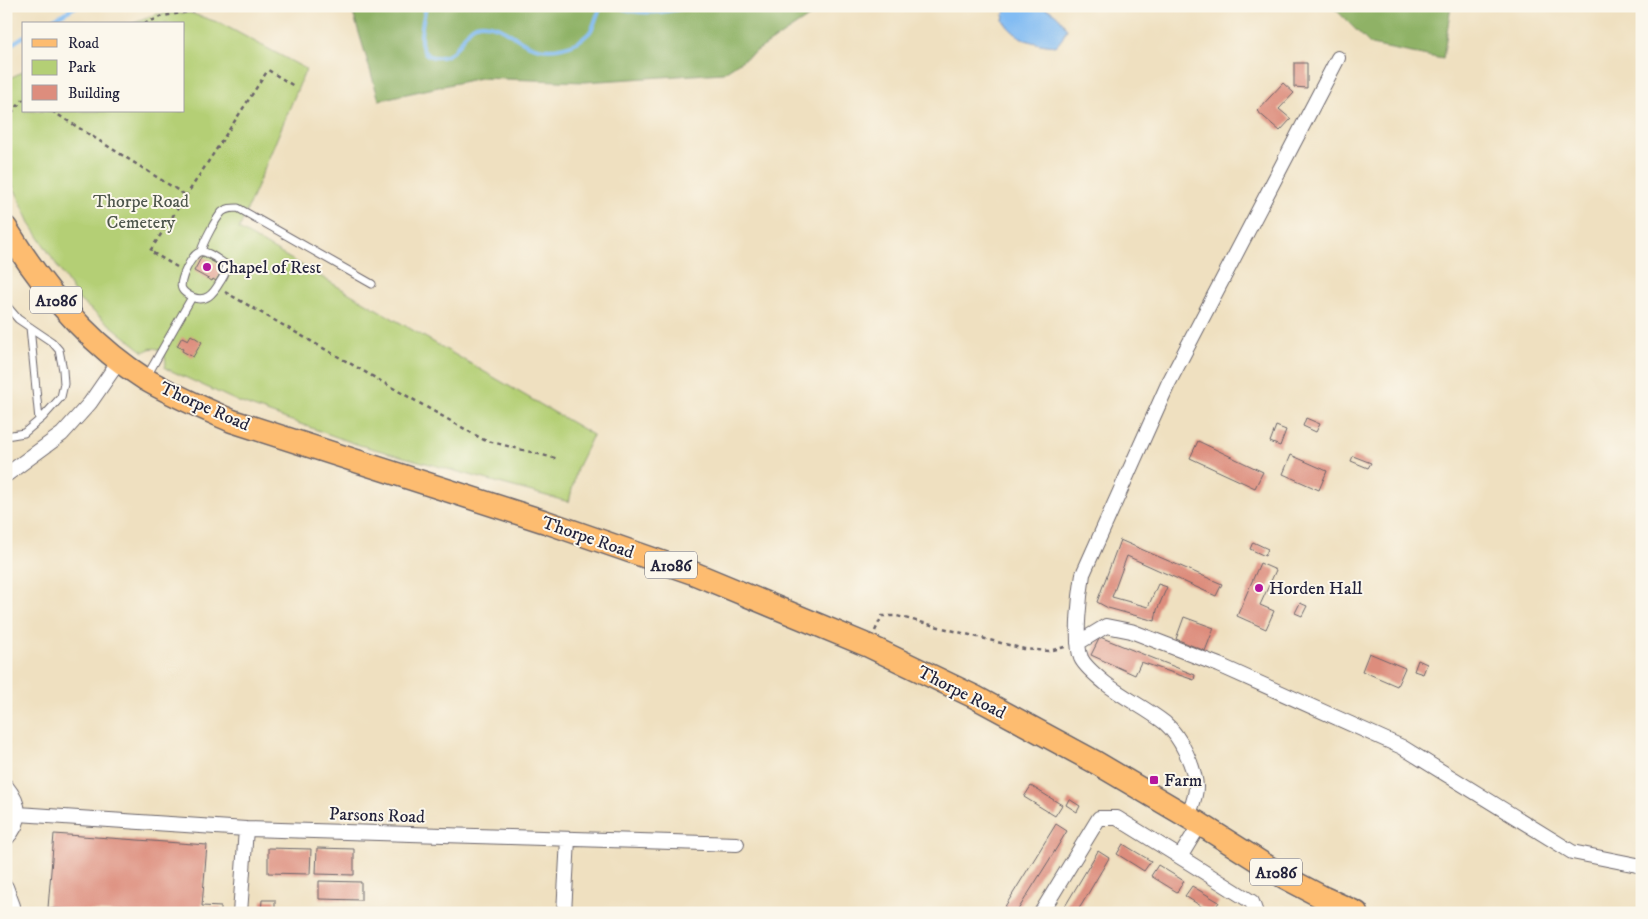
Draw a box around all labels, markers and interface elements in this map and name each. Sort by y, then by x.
legend [22,22,185,112]
text: Road [68,34,100,53]
text: Park [68,58,97,77]
text: Building [68,84,120,103]
park label: Thorpe Road Cemetery [93,191,189,234]
place label: Chapel of Rest [217,257,321,279]
marker: Chapel of Rest [201,261,213,273]
road number: A1086 [30,286,82,314]
street label: Thorpe Road [156,377,253,436]
street label: Thorpe Road [539,512,637,564]
road number: A1086 [645,552,697,578]
place label: Horden Hall [1269,578,1363,600]
marker: Horden Hall [1253,582,1265,594]
street label: Thorpe Road [914,661,1009,724]
place label: Farm [1164,770,1202,792]
marker: Farm [1148,774,1160,786]
street label: Parsons Road [329,803,425,829]
road number: A1086 [1250,859,1302,886]

